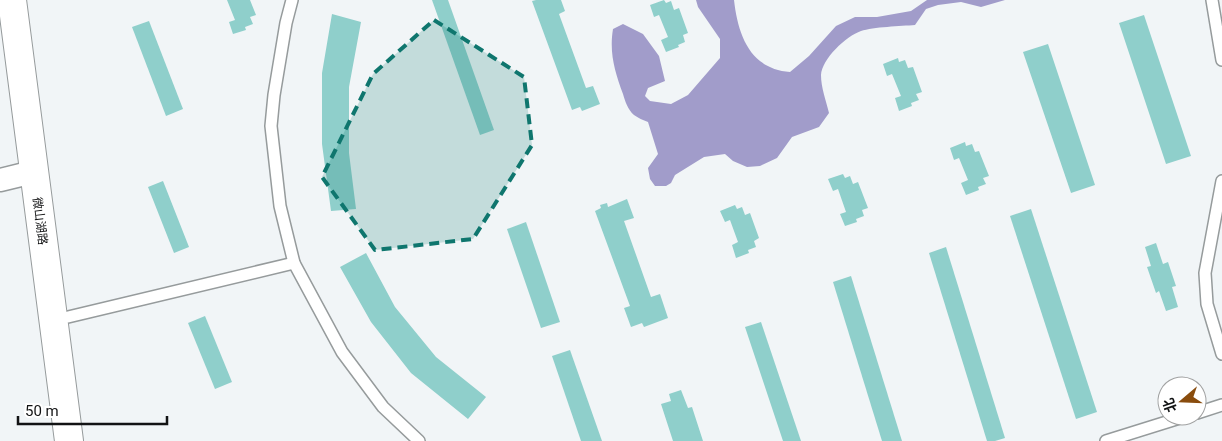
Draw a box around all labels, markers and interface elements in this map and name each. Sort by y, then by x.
street label: 微山湖路 [30,196,50,246]
north arrow [1157,376,1207,426]
scale bar [18,394,166,426]
text: 北 [1160,396,1180,414]
text: 50 m [25,402,59,420]

